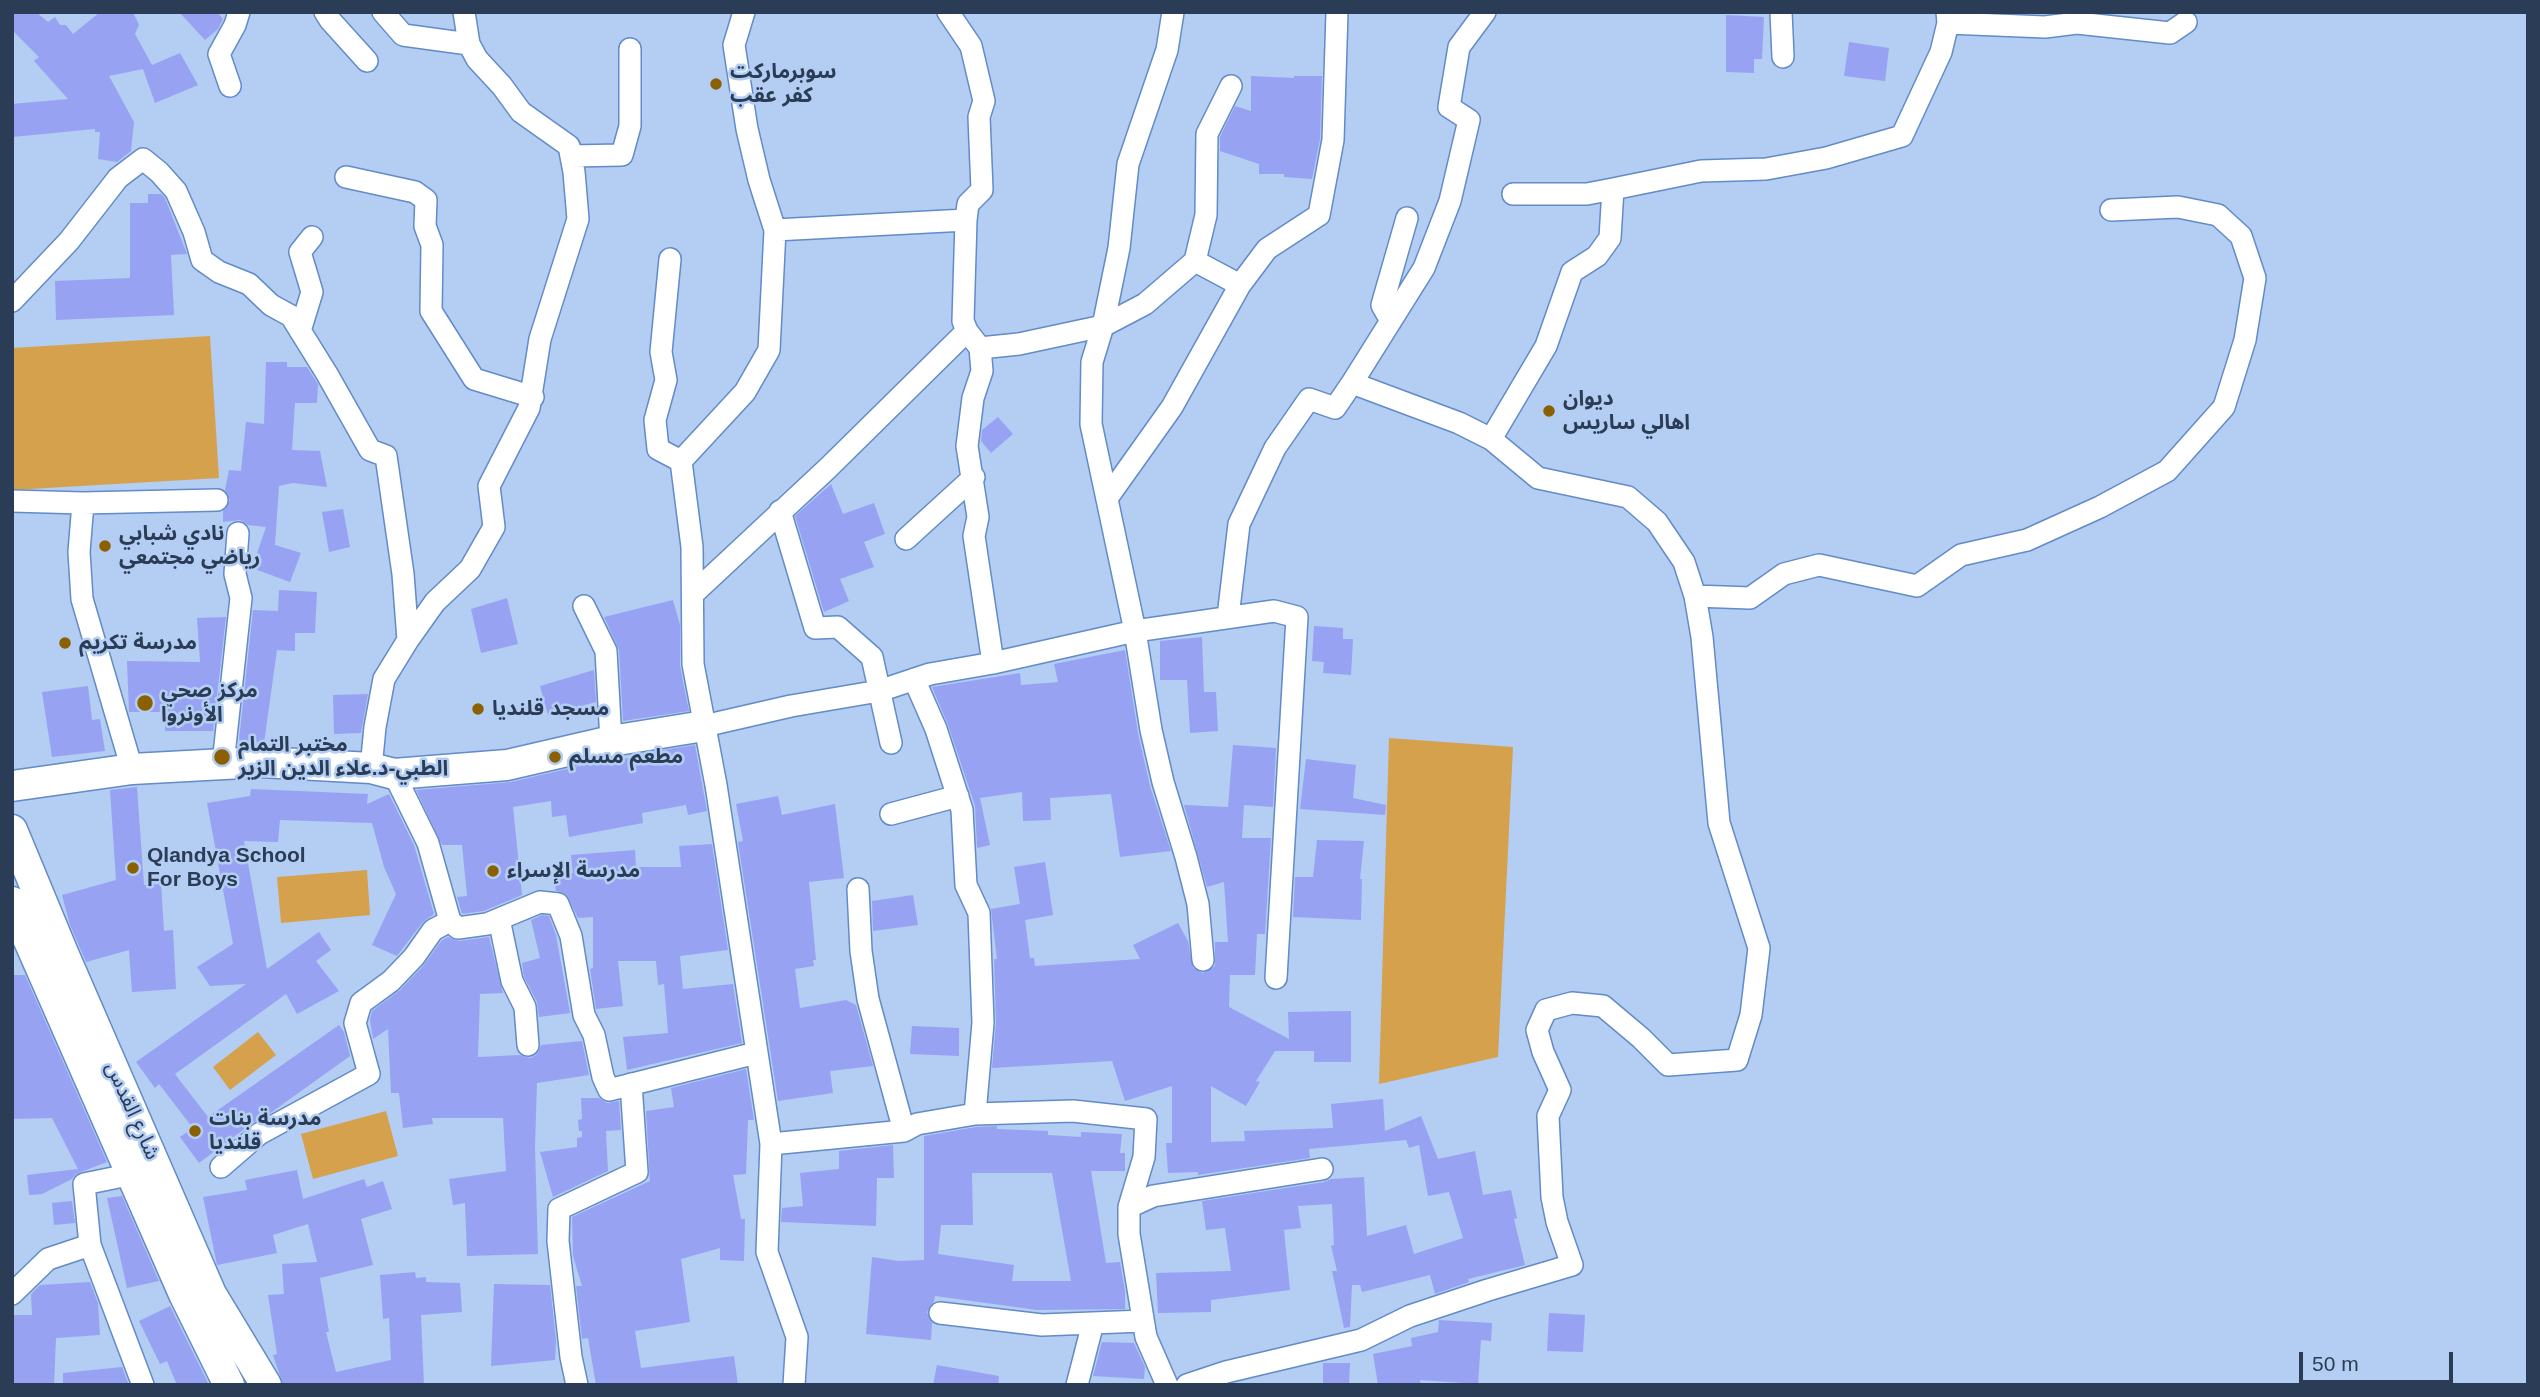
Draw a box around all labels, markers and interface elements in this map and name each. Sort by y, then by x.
place label: سوبرماركت كفر عقب [730,59,836,109]
marker: سوبرماركت كفر عقب [708,76,724,92]
place label: ديوان اهالي ساريس [1563,386,1690,436]
marker: ديوان اهالي ساريس [1541,403,1557,419]
place label: نادي شبابي رياضي مجتمعي [119,521,260,571]
marker: نادي شبابي رياضي مجتمعي [97,538,113,554]
place label: مدرسة تكريم [79,630,197,656]
marker: مدرسة تكريم [57,635,73,651]
place label: مركز صحي الأونروا [161,678,258,728]
marker: مركز صحي الأونروا [135,693,155,713]
place label: مسجد قلنديا [492,696,609,722]
marker: مسجد قلنديا [470,701,486,717]
place label: مختبر التمام الطبي-د.علاء الدين الزير [238,732,448,782]
place label: مطعم مسلم [569,744,683,770]
marker: مختبر التمام الطبي-د.علاء الدين الزير [212,747,232,767]
marker: مطعم مسلم [547,749,563,765]
place label: Qlandya School For Boys [147,843,306,893]
place label: مدرسة الإسراء [507,858,640,884]
marker: Qlandya School For Boys [125,860,141,876]
marker: مدرسة الإسراء [485,863,501,879]
street label: شارع القدس [99,1058,165,1164]
place label: مدرسة بنات قلنديا [209,1106,322,1156]
marker: مدرسة بنات قلنديا [187,1123,203,1139]
scale bar [2302,1338,2456,1382]
text: 50 m [2312,1352,2359,1375]

